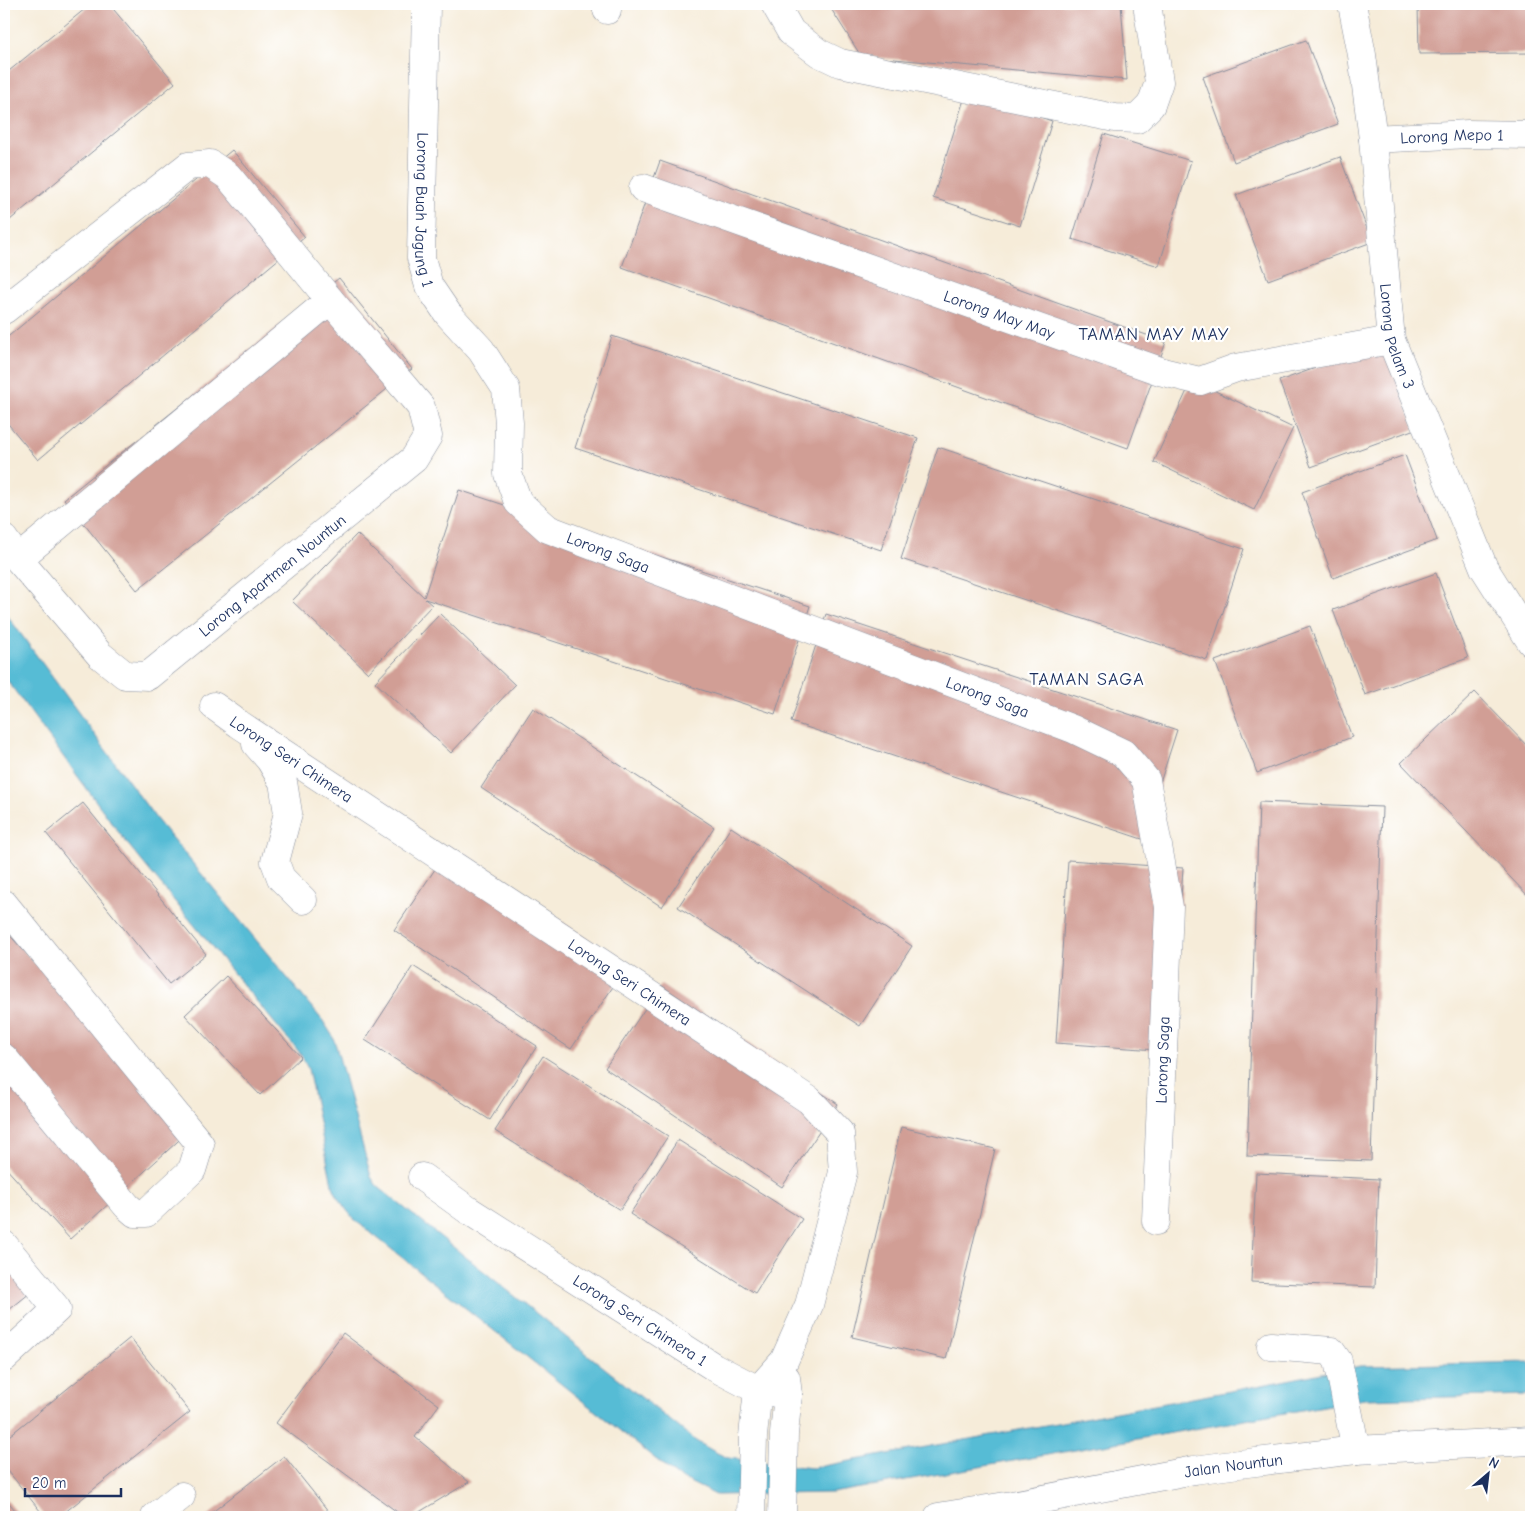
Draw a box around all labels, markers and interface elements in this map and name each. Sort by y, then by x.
street label: Lorong Mepo 1 [1400,126,1504,148]
street label: Lorong Buah Jagung 1 [411,132,437,289]
street label: Lorong Pelam 3 [1376,283,1418,392]
street label: Lorong May May [941,287,1058,343]
district label: TAMAN MAY MAY [1078,324,1230,345]
street label: Lorong Apartmen Nountun [196,511,350,640]
street label: Lorong Saga [564,529,652,577]
district label: TAMAN SAGA [1029,669,1145,690]
street label: Lorong Saga [943,674,1031,721]
street label: Lorong Seri Chimera [226,713,356,807]
street label: Lorong Seri Chimera [564,936,694,1030]
street label: Lorong Saga [1152,1016,1174,1104]
street label: Lorong Seri Chimera 1 [570,1272,710,1370]
north arrow [1462,1448,1512,1498]
street label: Jalan Nountun [1183,1451,1284,1482]
text: N [1486,1453,1502,1473]
scale bar [25,1466,121,1498]
text: 20 m [32,1474,66,1492]

